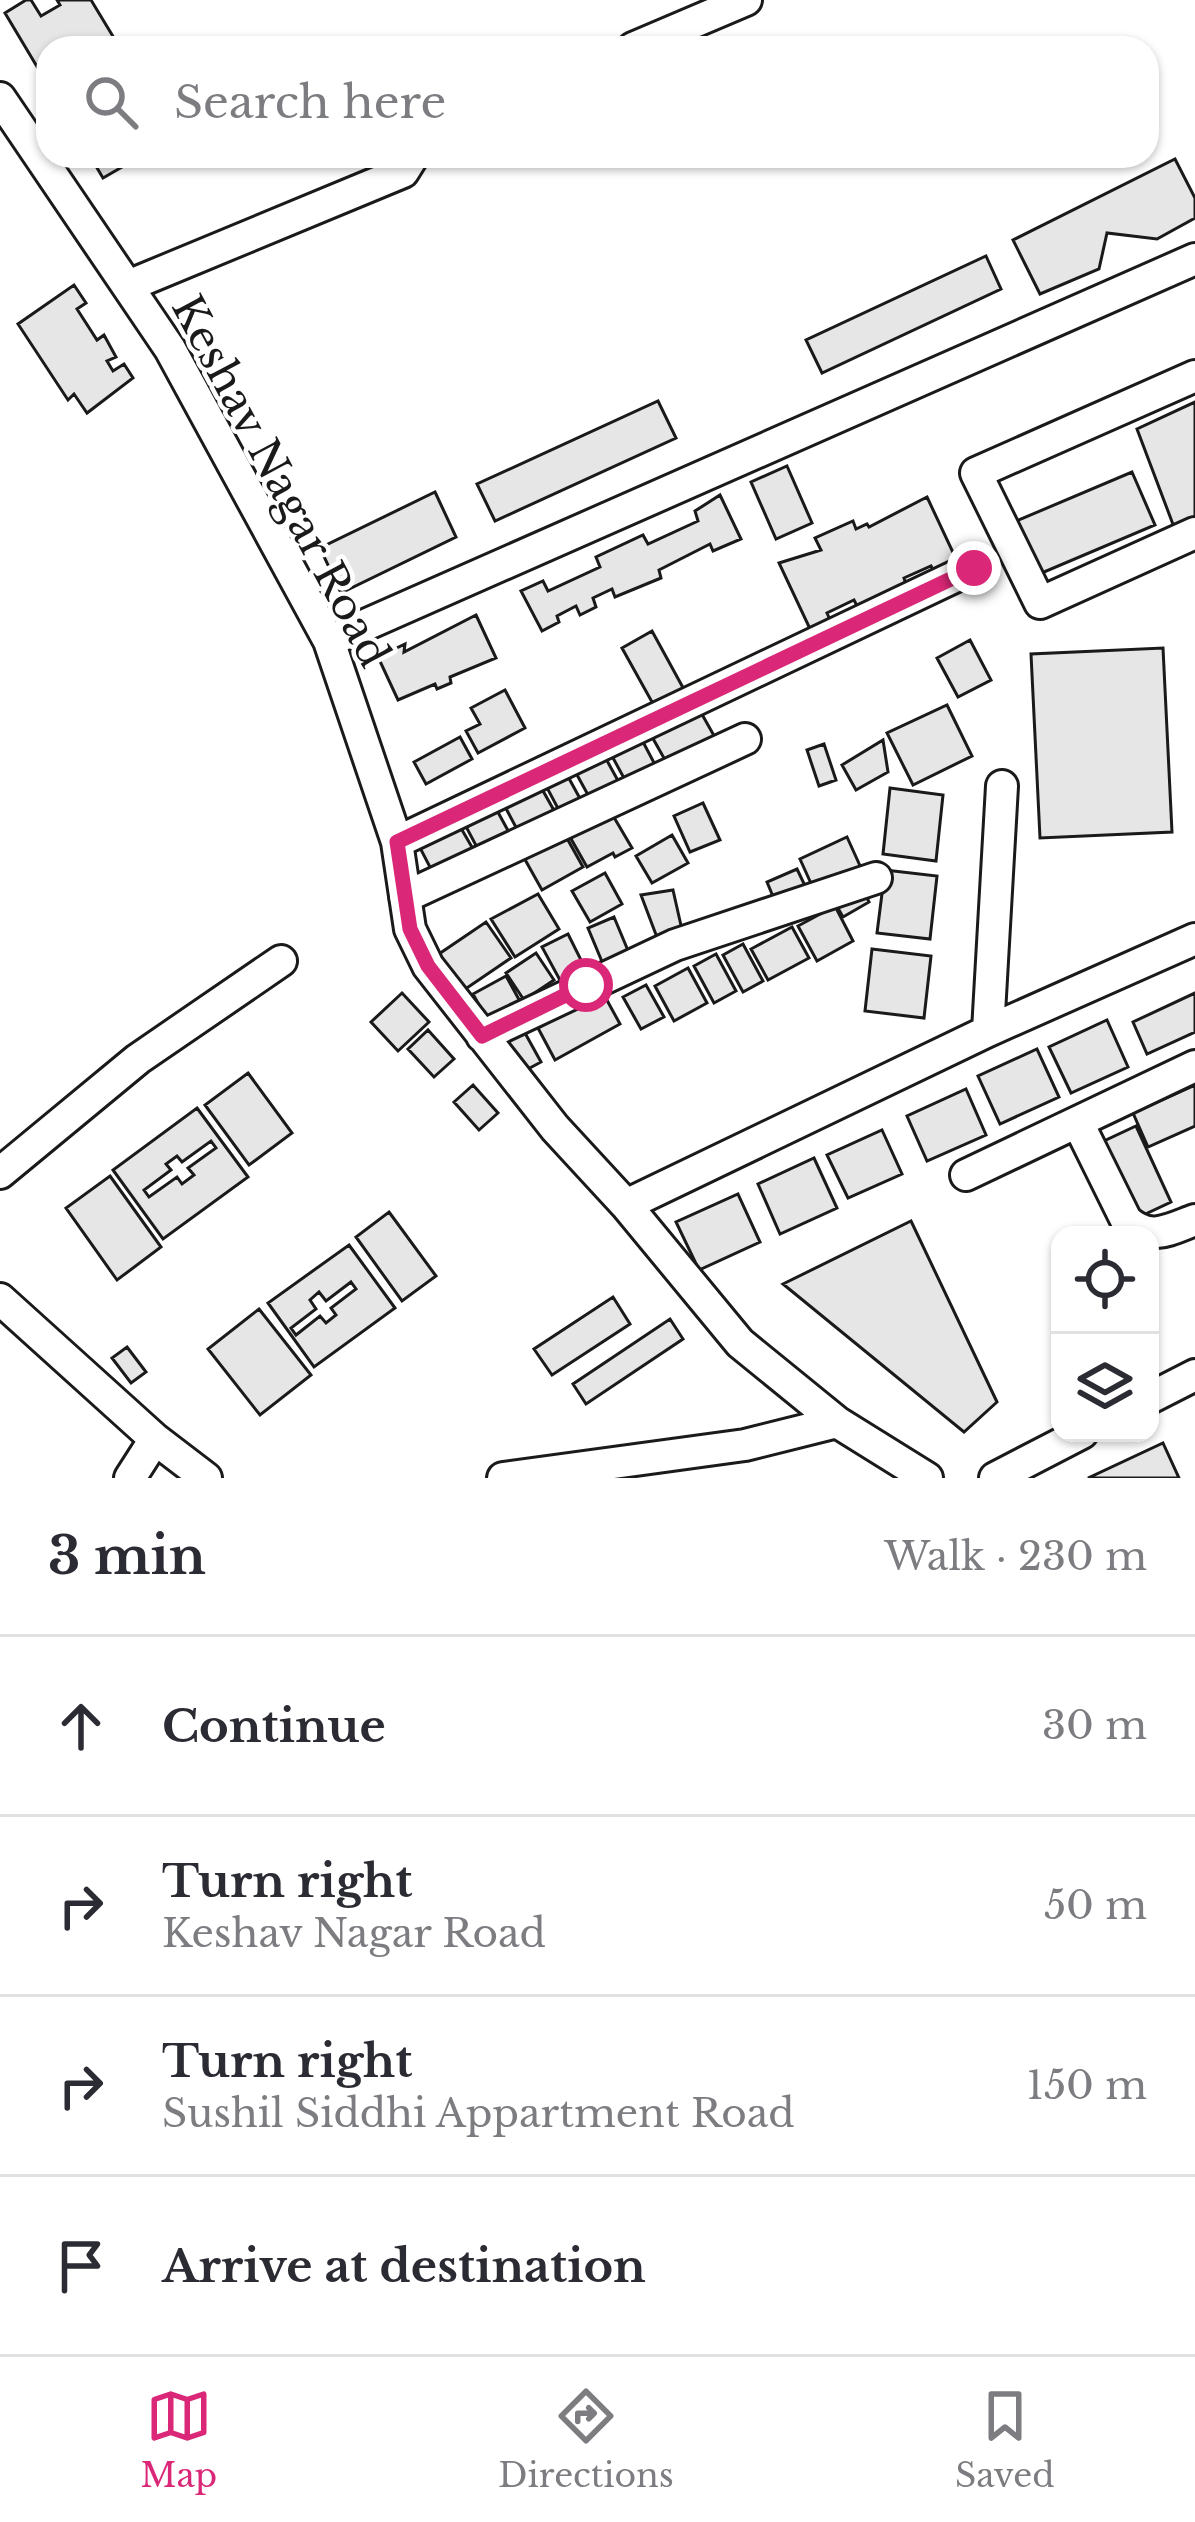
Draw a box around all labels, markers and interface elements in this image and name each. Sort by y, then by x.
search box [36,36,1159,168]
icon: search [78,69,144,135]
text: Search here [174,74,446,130]
street label: Keshav Nagar Road [161,286,401,676]
route end [947,541,1001,595]
route start [559,958,613,1012]
map controls [1051,1226,1159,1442]
button: locate [1051,1226,1159,1334]
button: layers [1051,1334,1159,1442]
text: 3 min [48,1525,206,1588]
text: Walk · 230 m [884,1532,1147,1581]
icon: ahead [48,1693,114,1759]
text: Continue [162,1698,386,1754]
text: 30 m [1042,1701,1147,1750]
text: Turn right [162,1853,412,1909]
icon: right [48,1873,114,1939]
text: 50 m [1044,1881,1147,1930]
text: Keshav Nagar Road [162,1909,546,1958]
text: Turn right [162,2033,412,2089]
icon: right [48,2053,114,2119]
text: 150 m [1027,2061,1147,2110]
text: Sushil Siddhi Appartment Road [162,2089,795,2138]
icon: arrive [48,2233,114,2299]
text: Arrive at destination [162,2238,646,2294]
tab: Map [141,2383,217,2496]
tab: Directions [498,2383,674,2496]
tab: Saved [955,2383,1054,2496]

